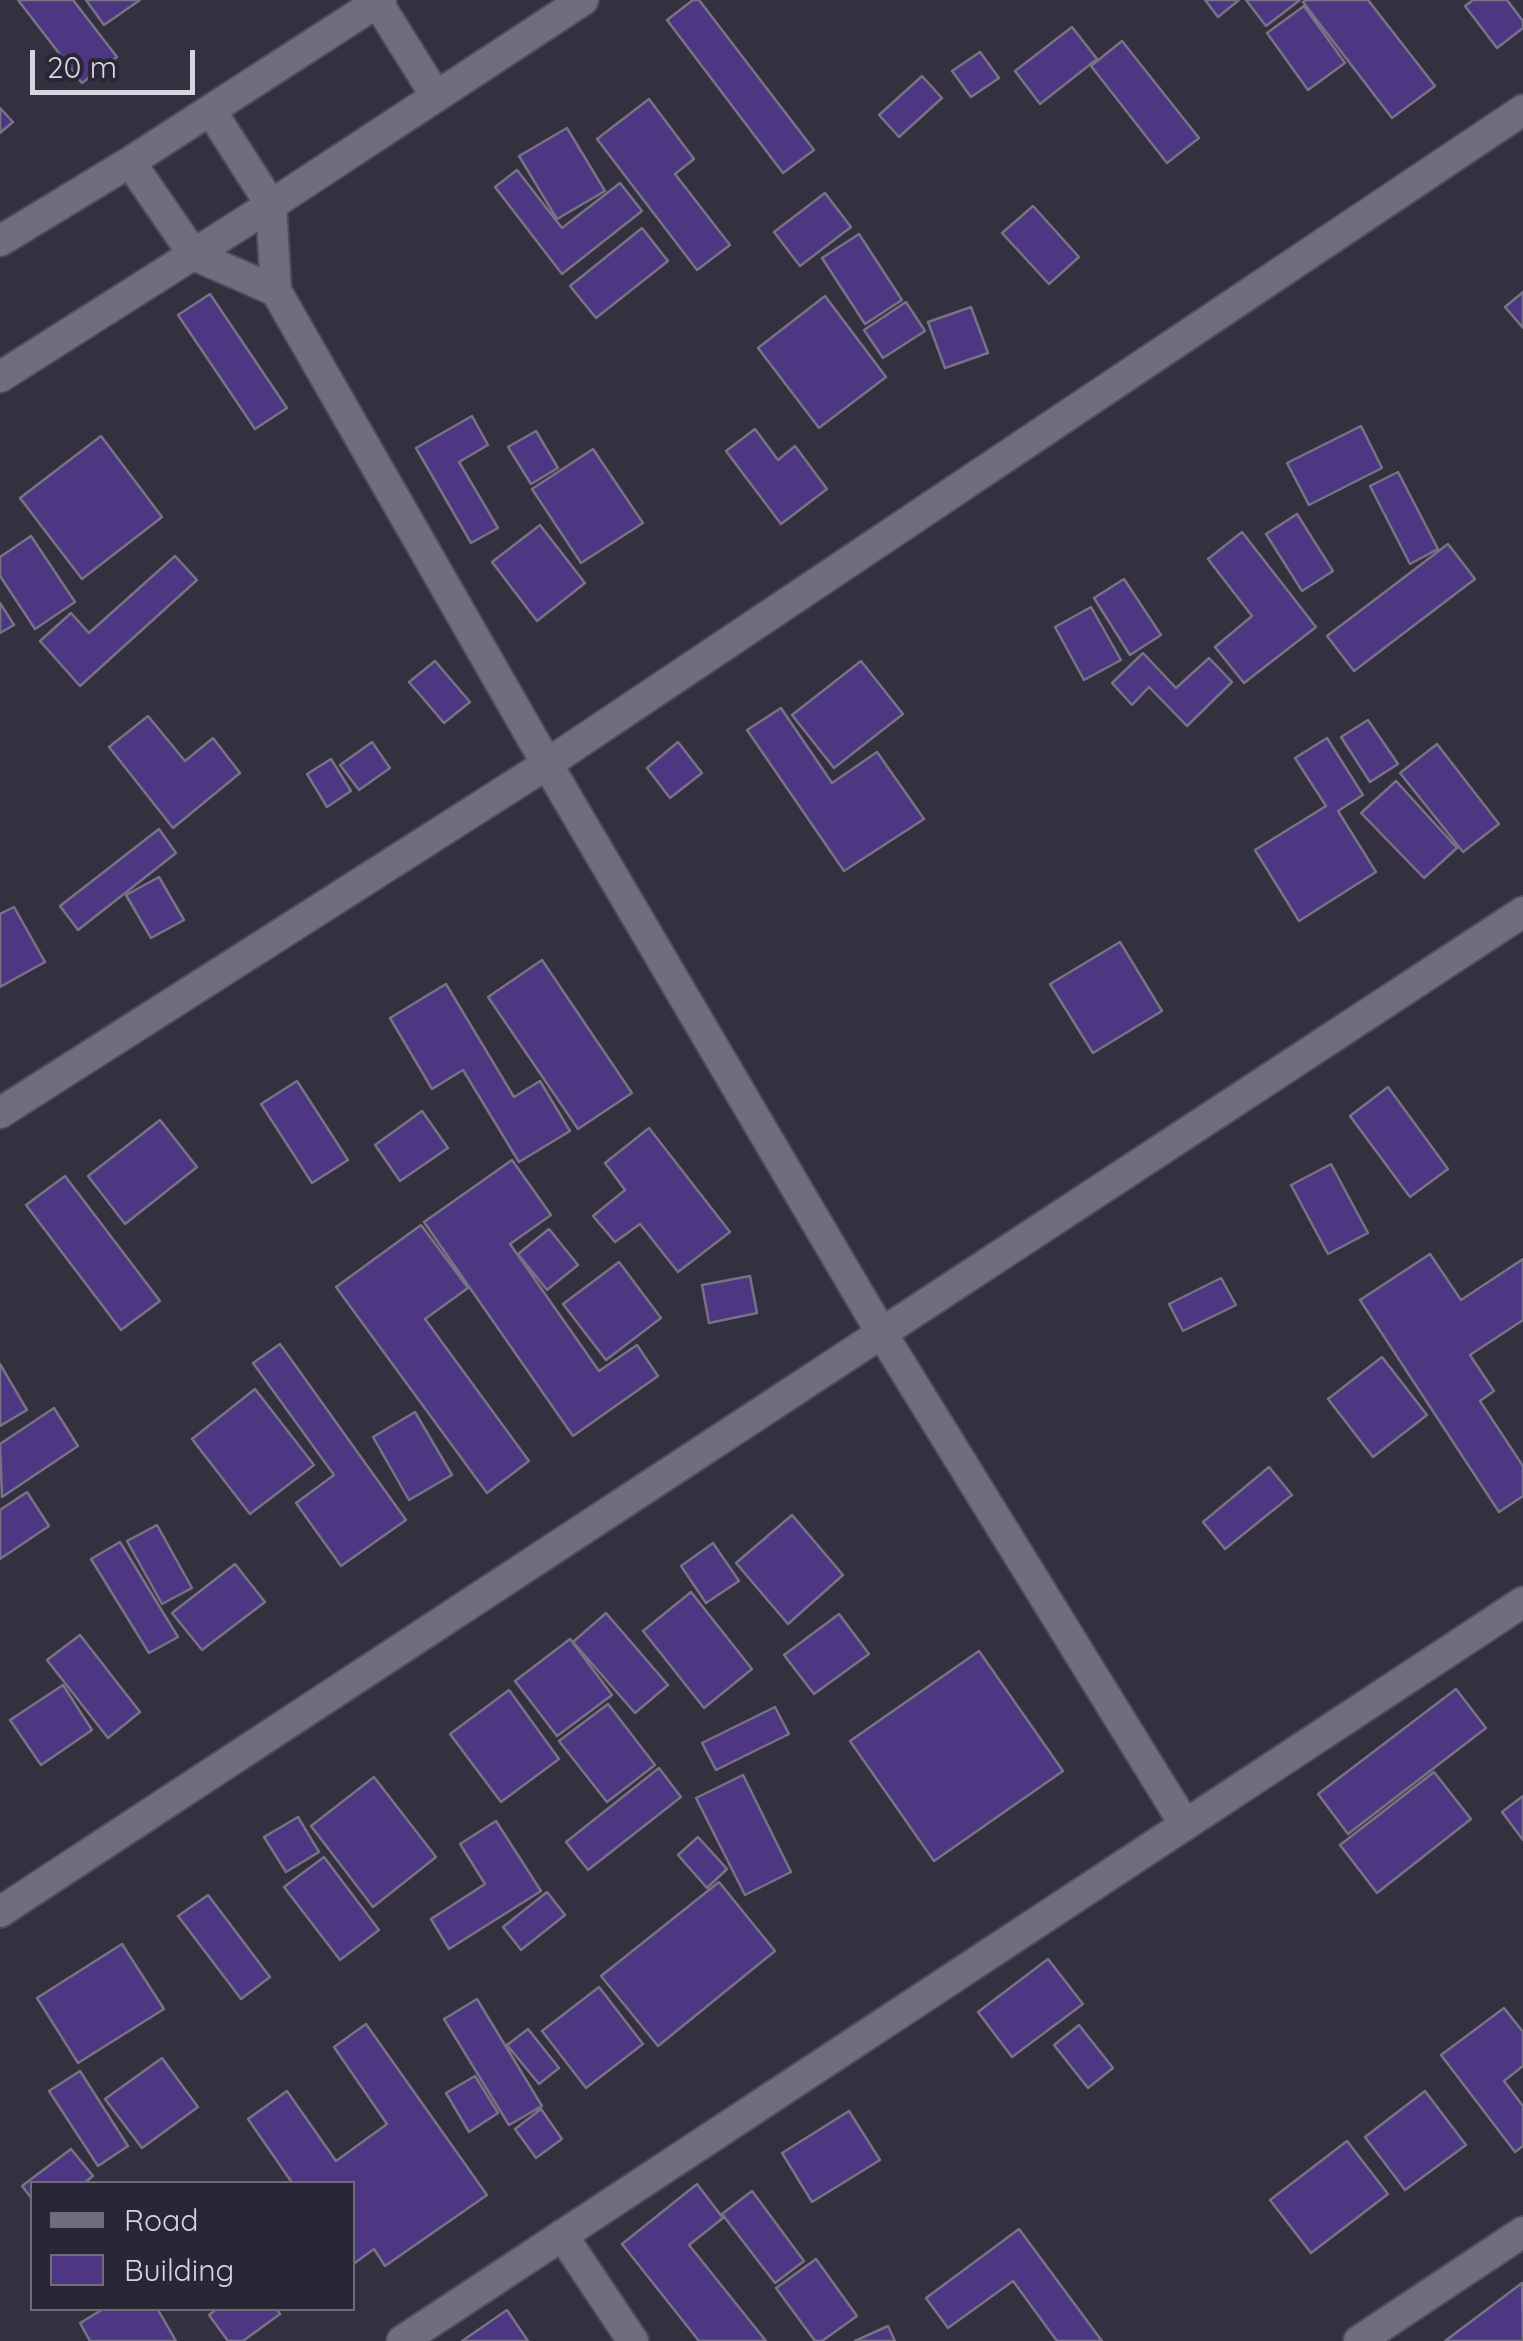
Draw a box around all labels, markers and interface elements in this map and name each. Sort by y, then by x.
scale bar [35,30,200,92]
text: 20 m [47,48,117,86]
legend [30,2181,355,2311]
text: Road [124,2201,198,2239]
text: Building [124,2251,234,2289]

